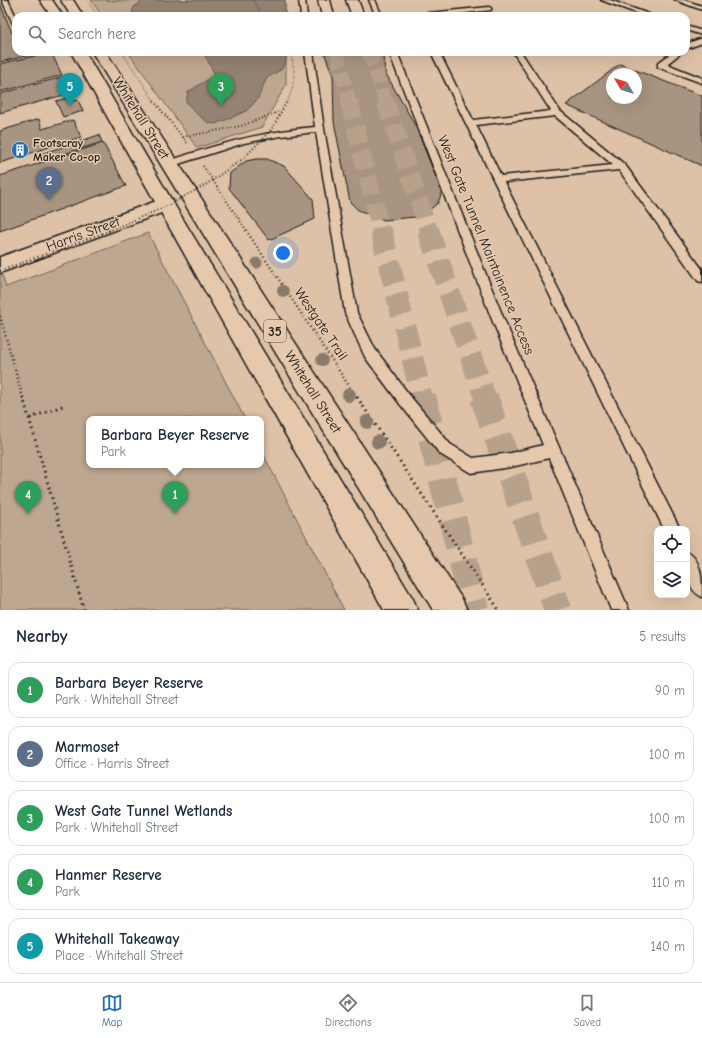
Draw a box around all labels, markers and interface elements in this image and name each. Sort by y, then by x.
search box [12,12,690,56]
icon: search [26,23,48,45]
text: Search here [58,25,136,43]
north arrow [606,68,642,104]
pin: 5 [57,73,83,106]
pin: 3 [208,73,234,106]
street label: Whitehall Street [109,74,174,163]
street label: West Gate Tunnel Maintainence Access [434,133,538,357]
place label: Footscray Maker Co-op [33,136,100,164]
building icon: Footscray Maker Co-op [10,140,30,160]
pin: 2 [36,167,62,200]
street label: Harris Street [44,212,123,255]
your location [273,243,293,263]
street label: Westgate Trail [291,285,351,363]
road number: 35 [264,320,286,342]
street label: Whitehall Street [281,348,346,437]
popup [86,416,264,468]
text: Barbara Beyer Reserve [101,426,249,444]
text: Park [101,444,126,459]
pin: 4 [15,481,41,514]
pin: 1 [162,481,188,514]
map controls [654,526,690,598]
button: locate [654,526,690,562]
button: layers [654,562,690,598]
text: Nearby [16,627,67,646]
text: 5 results [639,629,686,644]
text: Barbara Beyer Reserve [55,674,203,692]
text: 1 [27,683,33,698]
text: 90 m [655,683,685,698]
text: Park · Whitehall Street [55,692,178,707]
text: Marmoset [55,738,119,756]
text: 2 [27,747,33,762]
text: 100 m [649,747,685,762]
text: Office · Harris Street [55,756,169,771]
text: West Gate Tunnel Wetlands [55,802,232,820]
text: 3 [27,811,33,826]
text: 100 m [649,811,685,826]
text: Park · Whitehall Street [55,820,178,835]
text: Hanmer Reserve [55,866,162,884]
text: 4 [27,875,33,890]
text: 110 m [652,875,685,890]
text: Park [55,884,80,899]
text: Whitehall Takeaway [55,930,179,948]
text: 5 [27,939,33,954]
text: 140 m [651,939,685,954]
text: Place · Whitehall Street [55,948,183,963]
tab: Map [101,992,123,1029]
tab: Directions [325,992,372,1029]
tab: Saved [574,992,601,1029]

